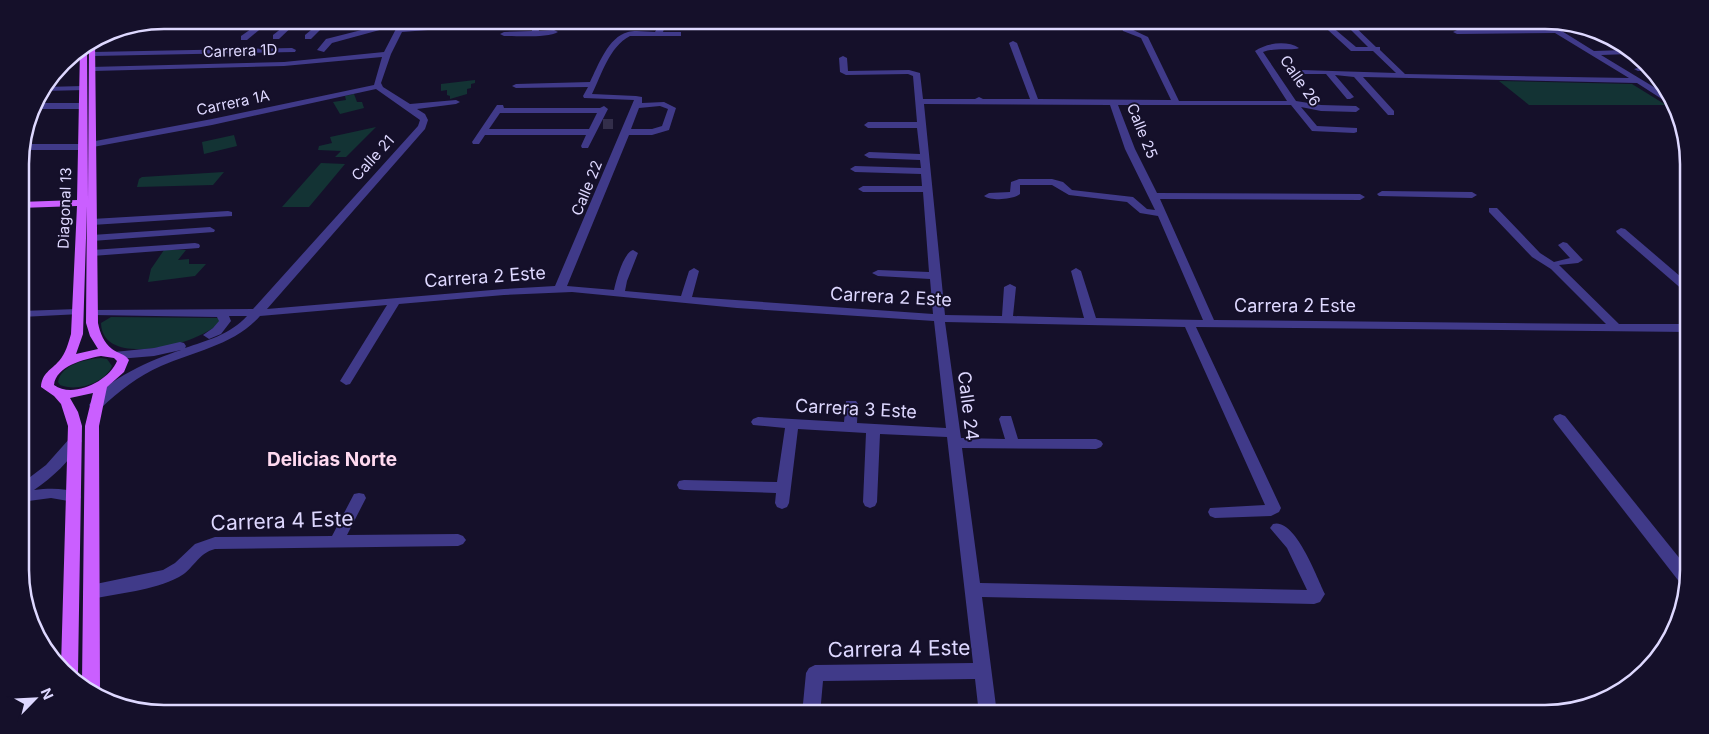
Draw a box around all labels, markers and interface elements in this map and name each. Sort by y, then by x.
street label: Carrera 1D [202,40,278,61]
street label: Calle 26 [1276,51,1325,110]
street label: Carrera 1A [195,86,271,120]
street label: Calle 25 [1123,100,1162,161]
street label: Calle 21 [347,131,398,184]
street label: Calle 22 [567,157,606,218]
street label: Diagonal 13 [54,167,75,249]
street label: Carrera 2 Este [423,262,546,291]
street label: Carrera 2 Este [830,283,952,310]
street label: Carrera 2 Este [1234,295,1356,316]
street label: Calle 24 [954,370,983,442]
street label: Carrera 3 Este [795,395,917,422]
district label: Delicias Norte [267,448,397,471]
street label: Carrera 4 Este [210,506,354,535]
street label: Carrera 4 Este [827,635,971,662]
north arrow [10,674,60,724]
text: N [37,685,57,702]

